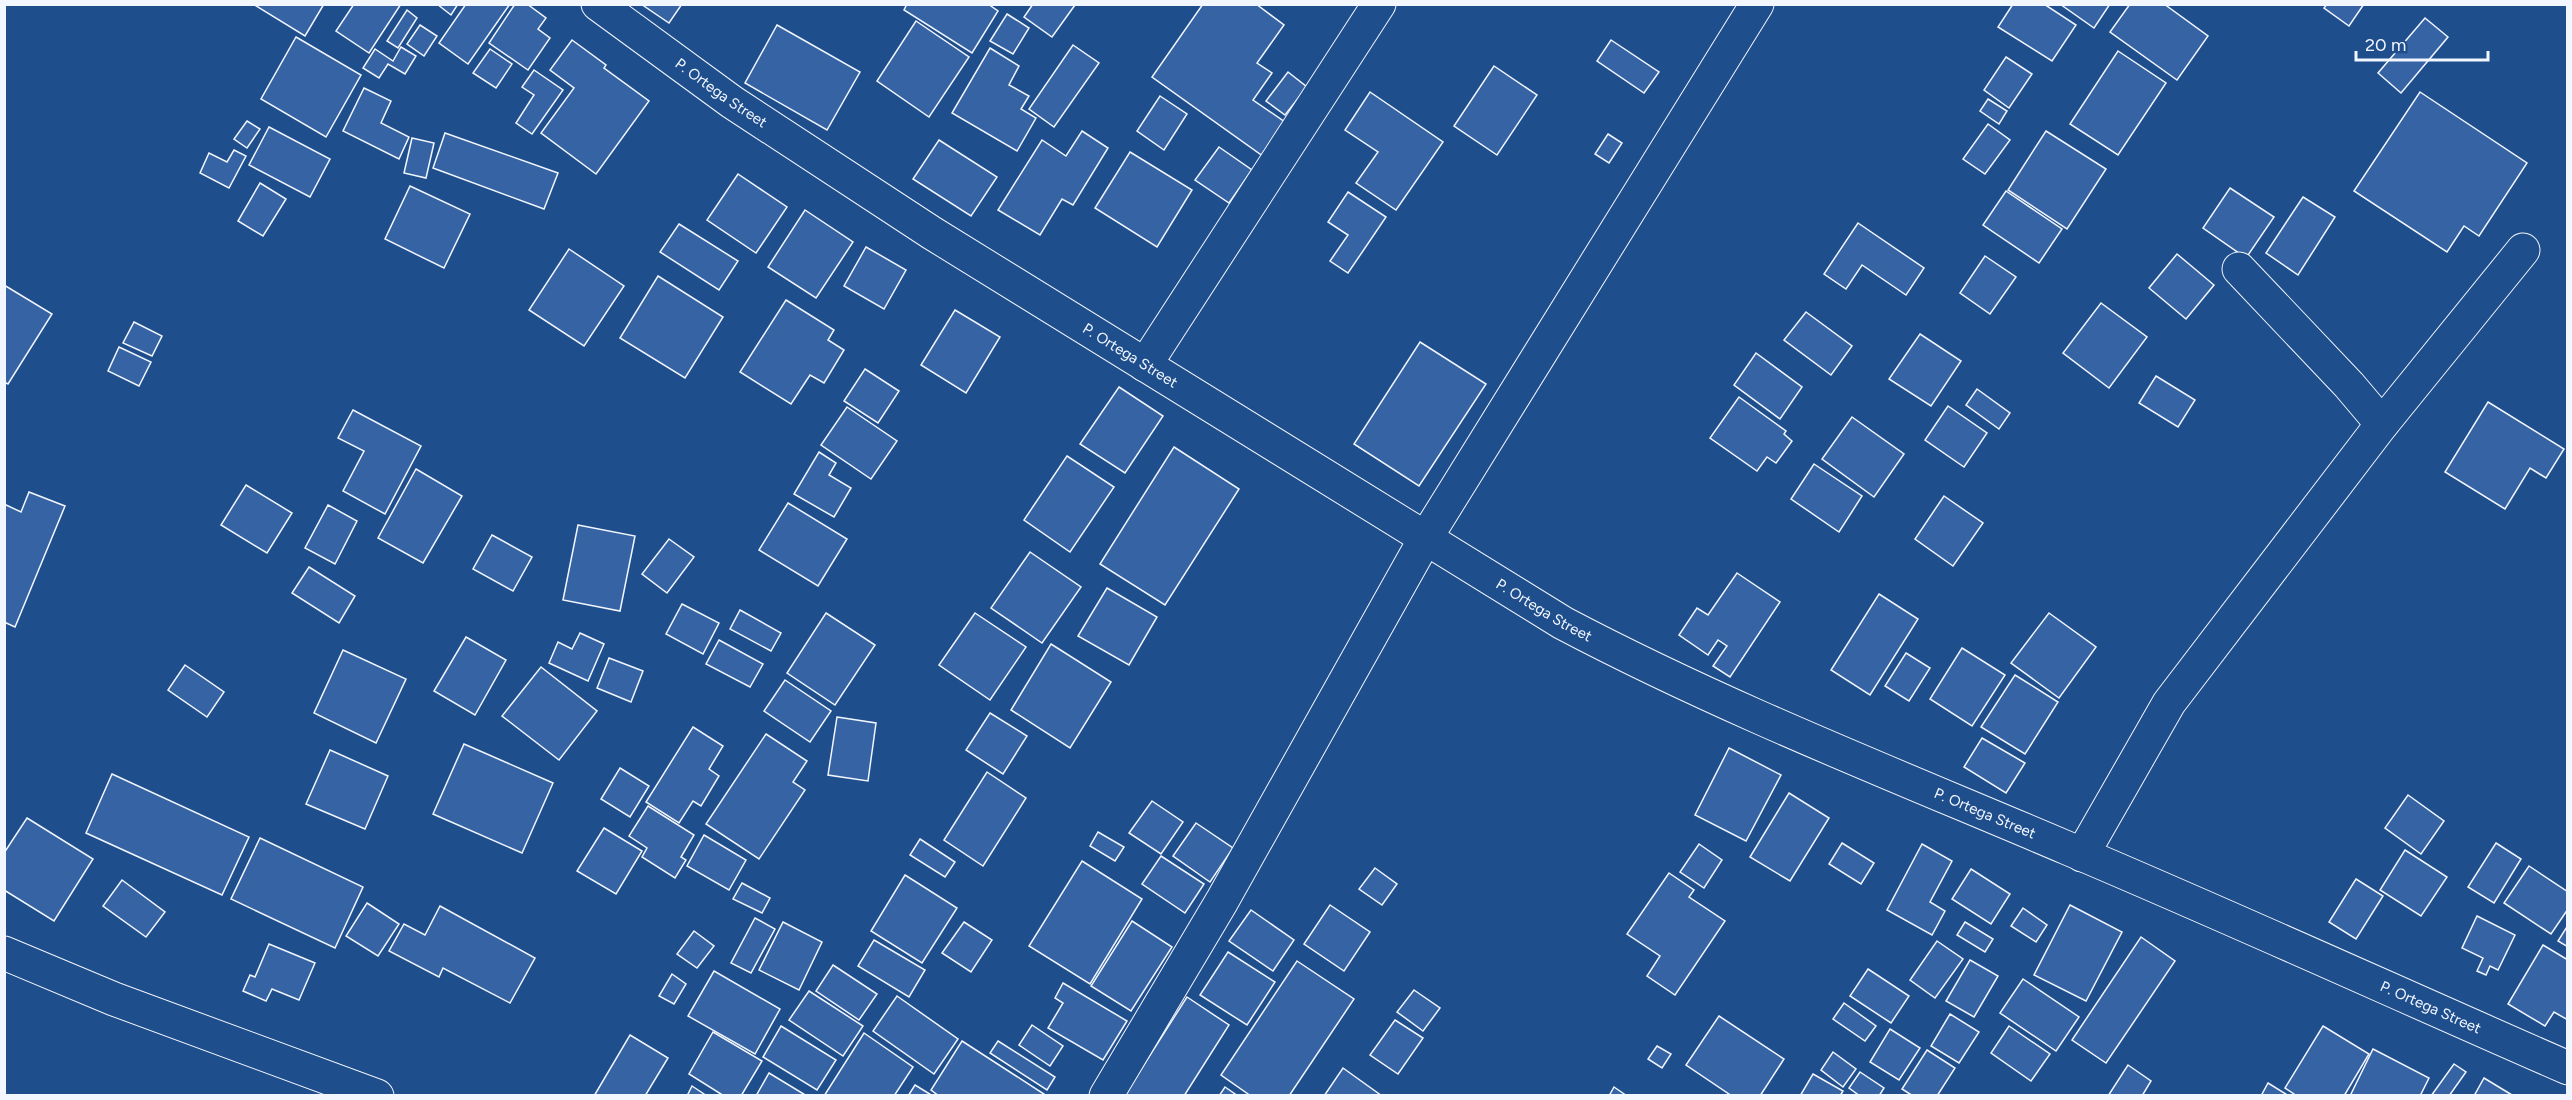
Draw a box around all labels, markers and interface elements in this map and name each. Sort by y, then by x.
scale bar [2356,24,2488,62]
text: 20 m [2365,34,2406,56]
street label: P. Ortega Street [672,54,771,132]
street label: P. Ortega Street [1079,319,1181,392]
street label: P. Ortega Street [1493,575,1595,646]
street label: P. Ortega Street [1932,784,2039,843]
street label: P. Ortega Street [2377,977,2484,1038]

